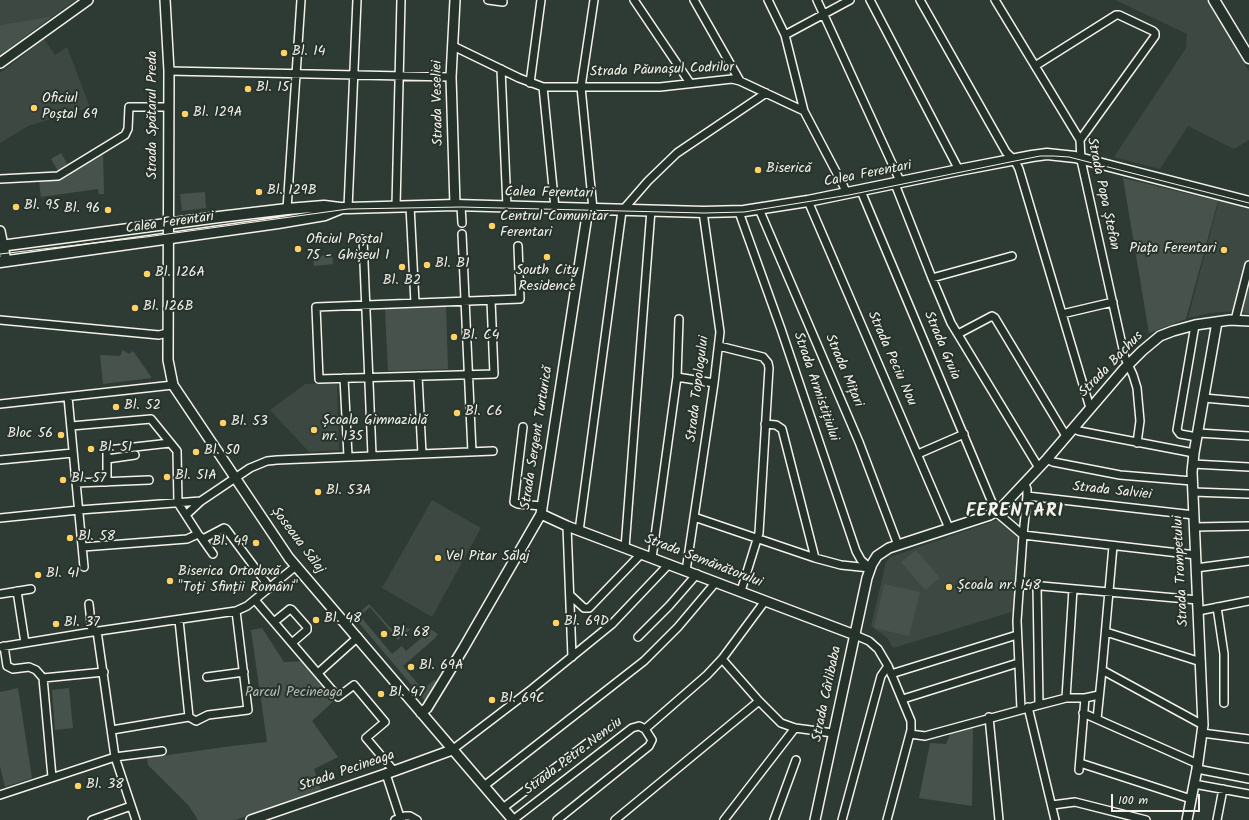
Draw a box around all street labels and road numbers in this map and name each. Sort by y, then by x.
street label: Strada Spătarul Preda [146,51,162,179]
street label: Strada Veseliei [430,60,448,146]
street label: Strada Păunașul Codrilor [590,60,734,82]
street label: Strada Popa Ștefan [1082,136,1122,252]
street label: Calea Ferentari [823,158,913,192]
street label: Calea Ferentari [504,185,594,203]
street label: Calea Ferentari [125,210,215,238]
street label: Strada Peciu Nou [863,309,919,409]
street label: Strada Gruia [919,309,963,383]
street label: Strada Bachus [1076,329,1148,401]
street label: Strada Armistițiului [788,330,842,444]
street label: Strada Mițari [820,332,866,410]
street label: Strada Topologului [684,335,714,443]
street label: Strada Sergent Turturică [518,365,558,511]
street label: Strada Salviei [1072,479,1152,505]
street label: Șoseaua Sălaj [266,504,328,578]
street label: Strada Trompetului [1171,515,1193,627]
street label: Strada Semănătorului [641,532,765,592]
street label: Strada Cârlibaba [810,645,846,743]
street label: Strada Petre Nenciu [522,715,626,799]
street label: Strada Pecineaga [297,748,397,796]

